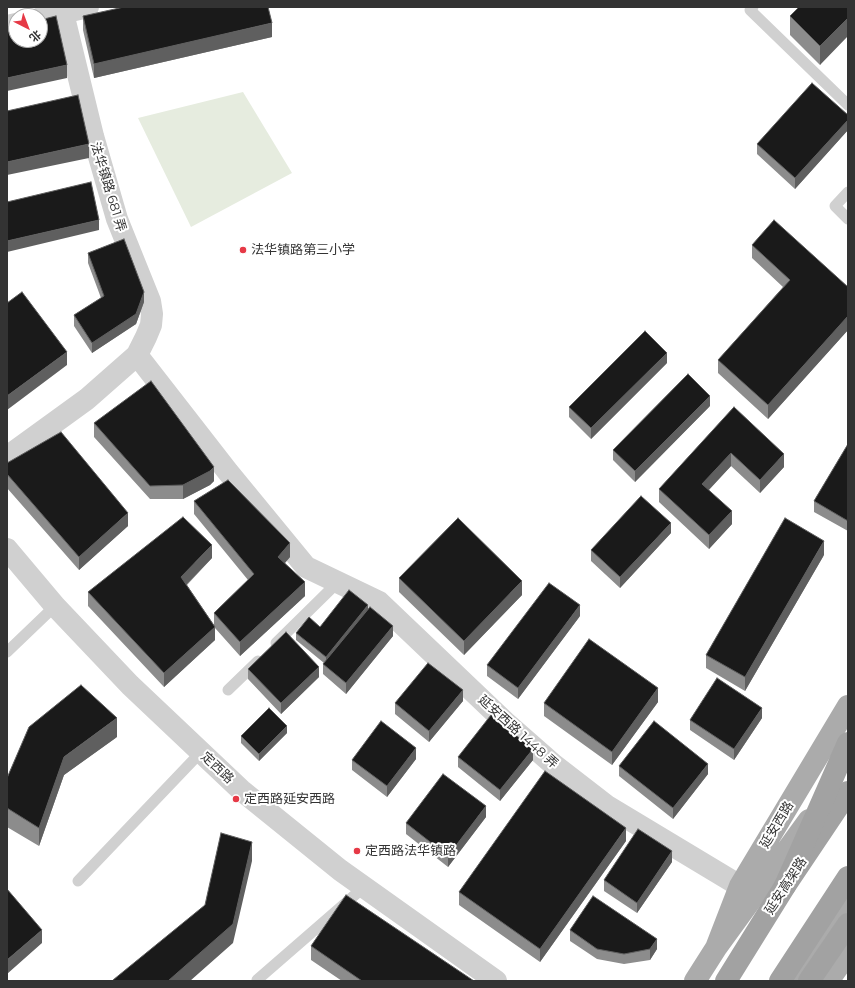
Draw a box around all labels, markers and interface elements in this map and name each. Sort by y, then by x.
north arrow [8,8,48,48]
text: 北 [27,27,44,45]
street label: 法华镇路 681 弄 [87,140,129,234]
place label: 法华镇路第三小学 [251,242,355,258]
marker: 法华镇路第三小学 [238,245,248,255]
street label: 延安西路 1448 弄 [475,692,561,772]
street label: 定西路 [197,749,237,787]
place label: 定西路延安西路 [244,791,335,807]
marker: 定西路延安西路 [231,794,241,804]
street label: 延安西路 [757,799,797,851]
place label: 定西路法华镇路 [365,843,456,859]
marker: 定西路法华镇路 [352,846,362,856]
street label: 延安高架路 [762,854,810,918]

